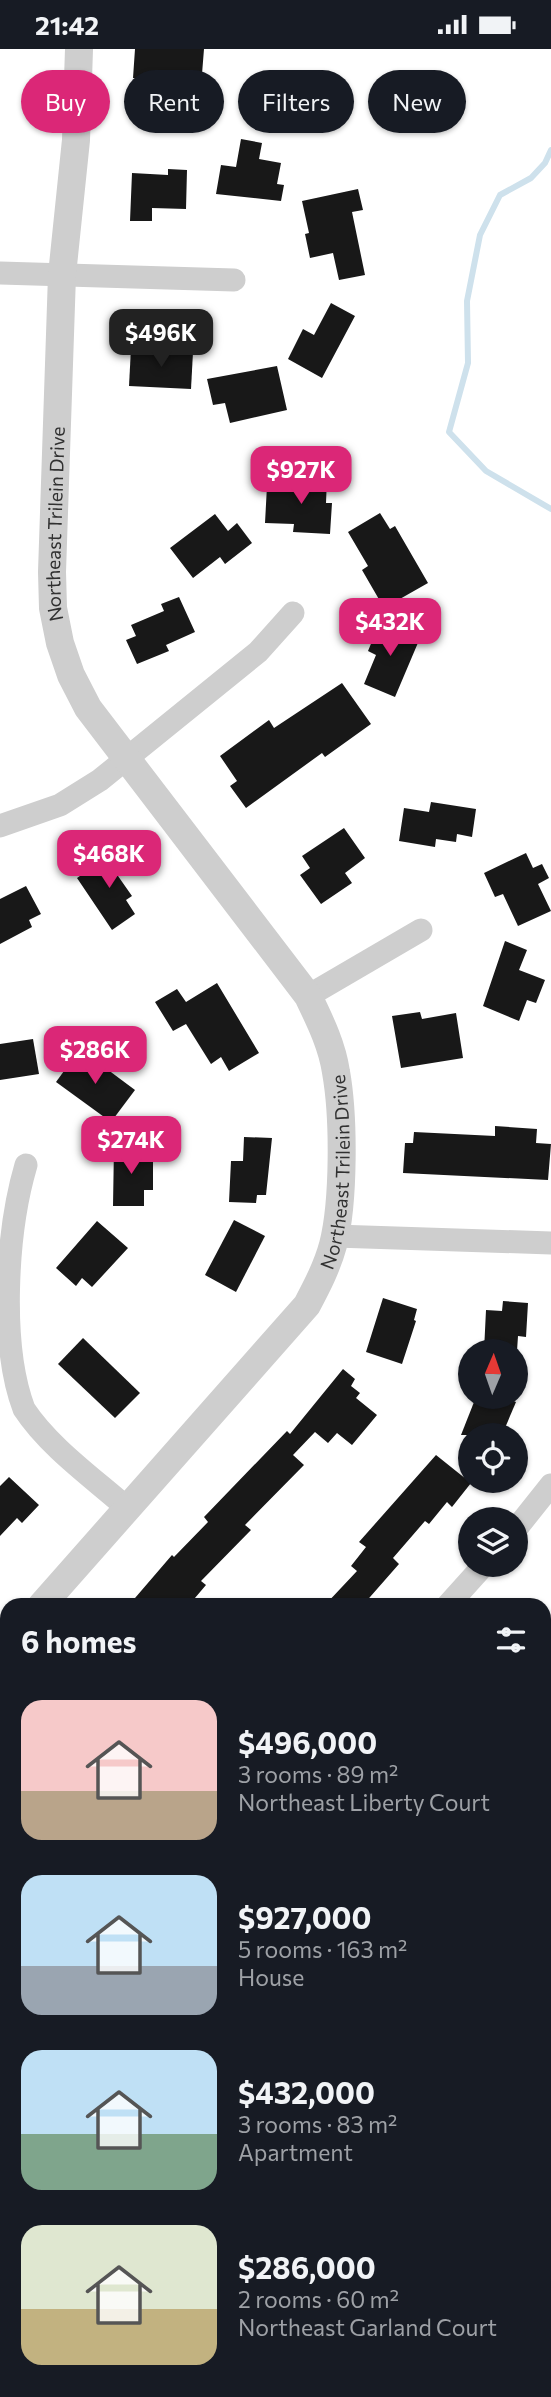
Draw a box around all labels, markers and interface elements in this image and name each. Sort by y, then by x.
text: 21:42 [35,9,99,40]
chip: Buy [21,70,110,133]
chip: Rent [124,70,224,133]
chip: Filters [238,70,354,133]
chip: New [368,70,466,133]
pin: $496K [112,309,210,369]
text: $496K [125,318,197,346]
street label: Northeast Trilein Drive [40,426,68,624]
pin: $927K [252,447,350,506]
text: $927K [267,455,335,483]
pin: $432K [341,599,439,658]
text: $432K [355,607,425,635]
pin: $468K [60,831,158,890]
text: $468K [73,839,145,867]
pin: $286K [46,1027,144,1086]
text: $286K [60,1035,130,1063]
street label: Northeast Trilein Drive [314,1073,353,1272]
pin: $274K [82,1117,180,1176]
text: $274K [97,1125,165,1153]
north arrow [458,1339,528,1409]
map controls [458,1339,528,1577]
button: locate [458,1423,528,1493]
button: layers [458,1507,528,1577]
icon: filters [492,1621,530,1659]
text: 6 homes [21,1622,136,1659]
text: $496,000 [238,1723,377,1760]
icon: home [77,1728,161,1812]
text: 3 rooms · 89 m² [238,1760,398,1788]
text: Northeast Liberty Court [238,1788,490,1816]
text: $927,000 [238,1898,371,1935]
icon: home [77,1903,161,1987]
text: 5 rooms · 163 m² [238,1935,407,1963]
text: House [238,1963,304,1991]
text: $432,000 [238,2073,375,2110]
icon: home [77,2078,161,2162]
text: 3 rooms · 83 m² [238,2110,397,2138]
text: Apartment [238,2138,353,2166]
text: $286,000 [238,2248,376,2285]
icon: home [77,2253,161,2337]
text: 2 rooms · 60 m² [238,2285,399,2313]
text: Northeast Garland Court [238,2313,497,2341]

